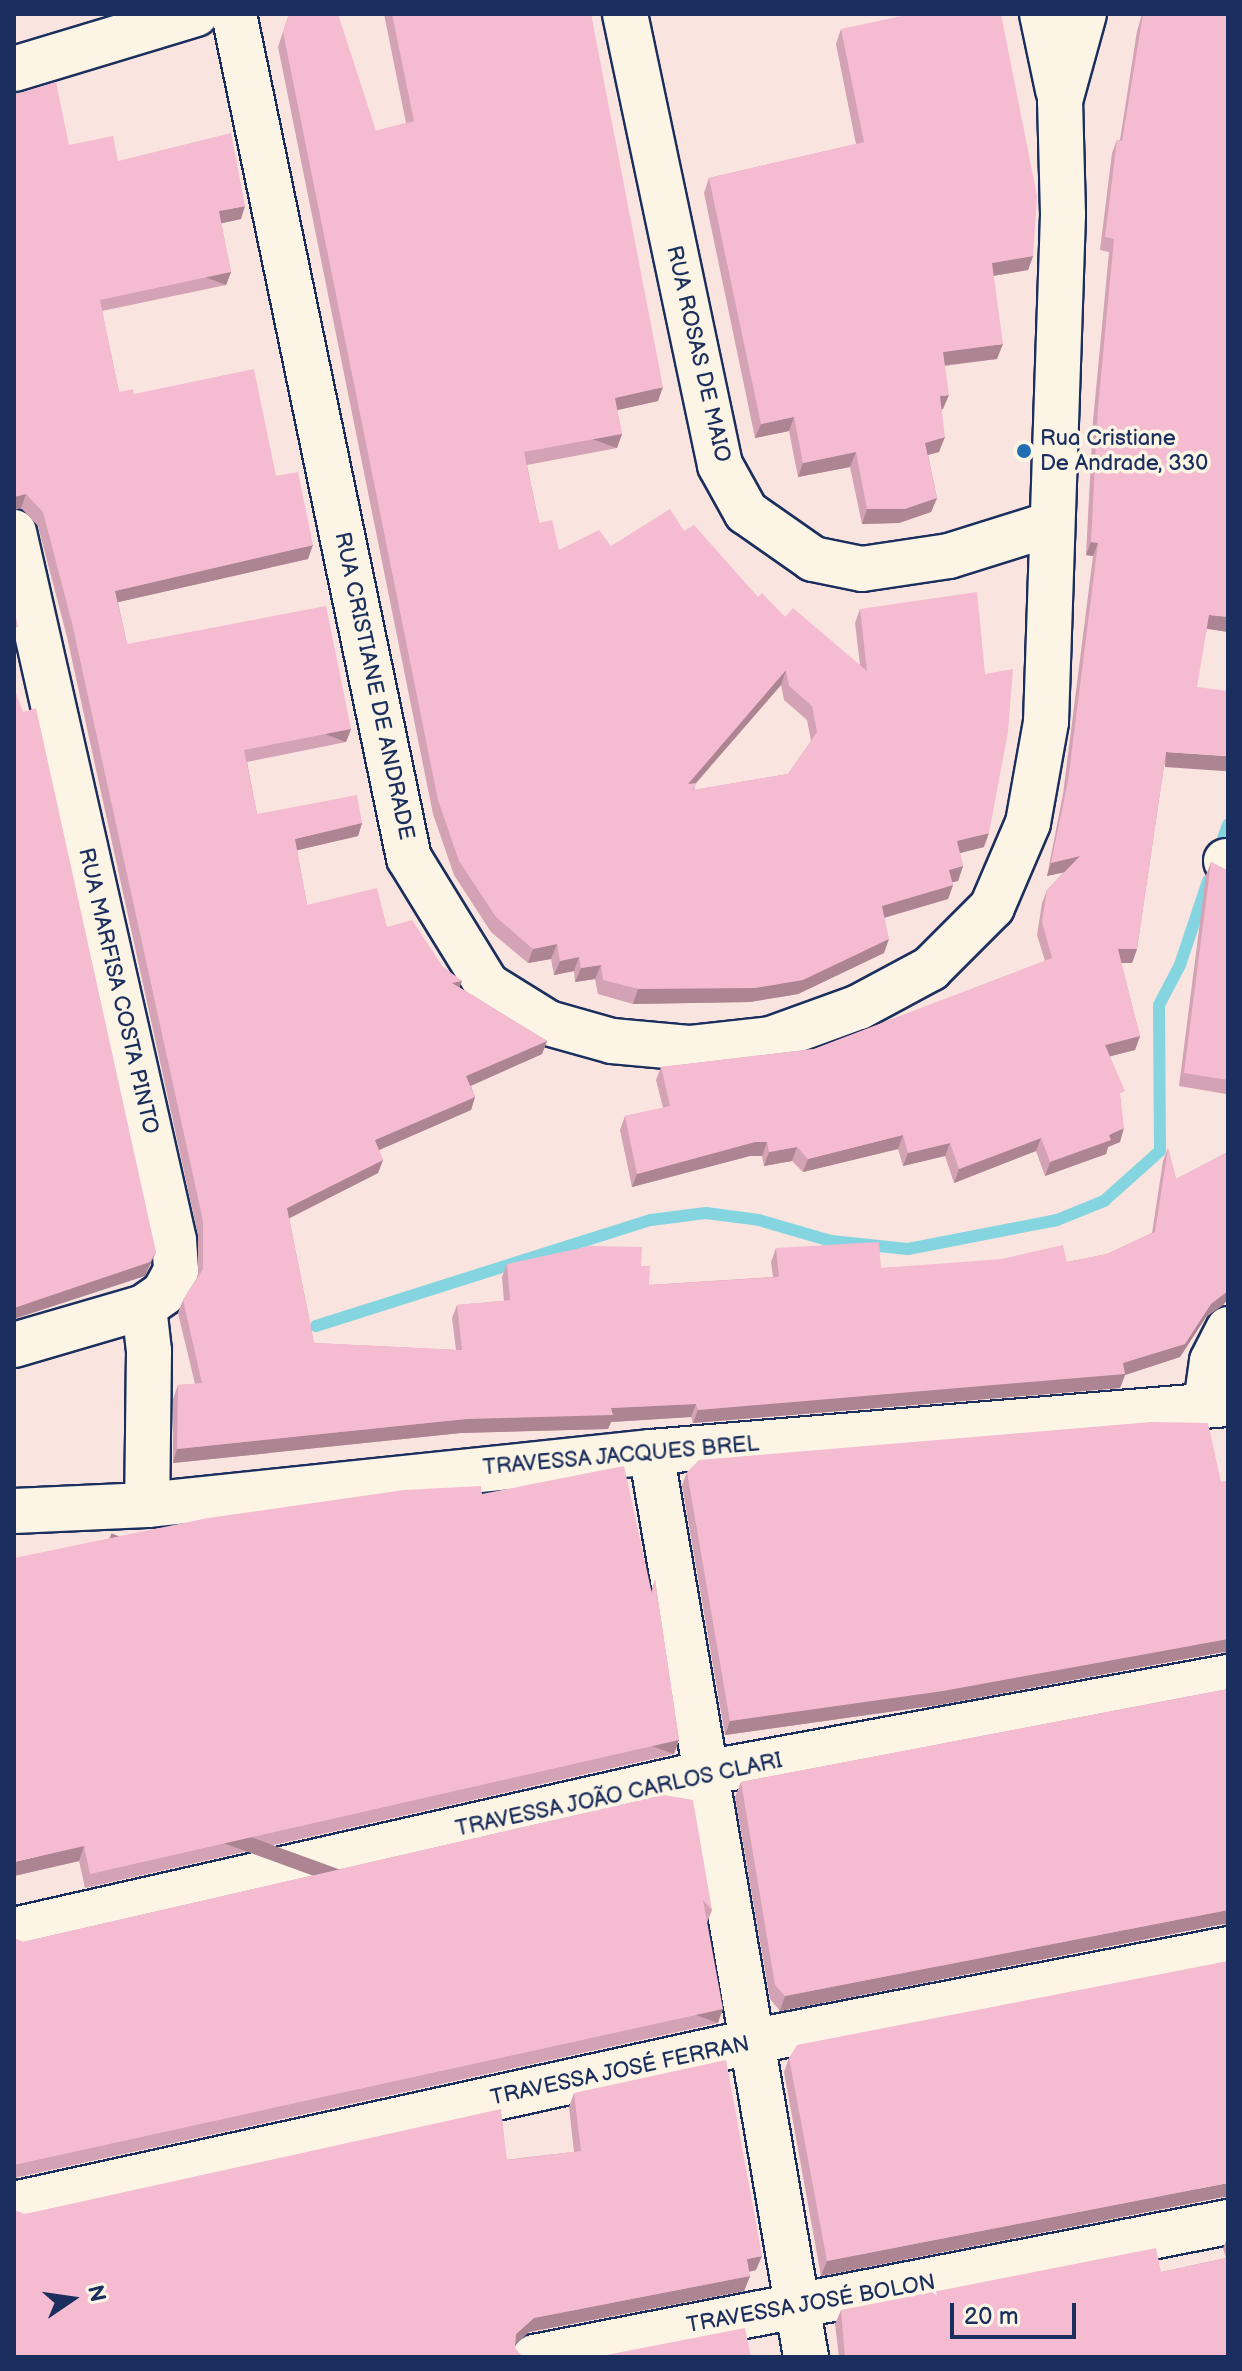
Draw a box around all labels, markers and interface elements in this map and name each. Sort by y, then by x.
street label: RUA ROSAS DE MAIO [660,243,736,465]
place label: Rua Cristiane De Andrade, 330 [1040,425,1208,476]
marker: Rua Cristiane De Andrade, 330 [1015,442,1033,460]
street label: RUA CRISTIANE DE ANDRADE [328,530,420,842]
street label: RUA MARFISA COSTA PINTO [72,845,164,1137]
street label: TRAVESSA JACQUES BREL [481,1431,761,1481]
street label: TRAVESSA JOÃO CARLOS CLARI [453,1747,785,1843]
street label: TRAVESSA JOSÉ FERRAN [488,2031,752,2111]
north arrow [32,2259,112,2339]
street label: TRAVESSA JOSÉ BOLON [684,2269,938,2339]
text: N [81,2282,111,2305]
scale bar [954,2287,1080,2337]
text: 20 m [964,2302,1019,2331]

